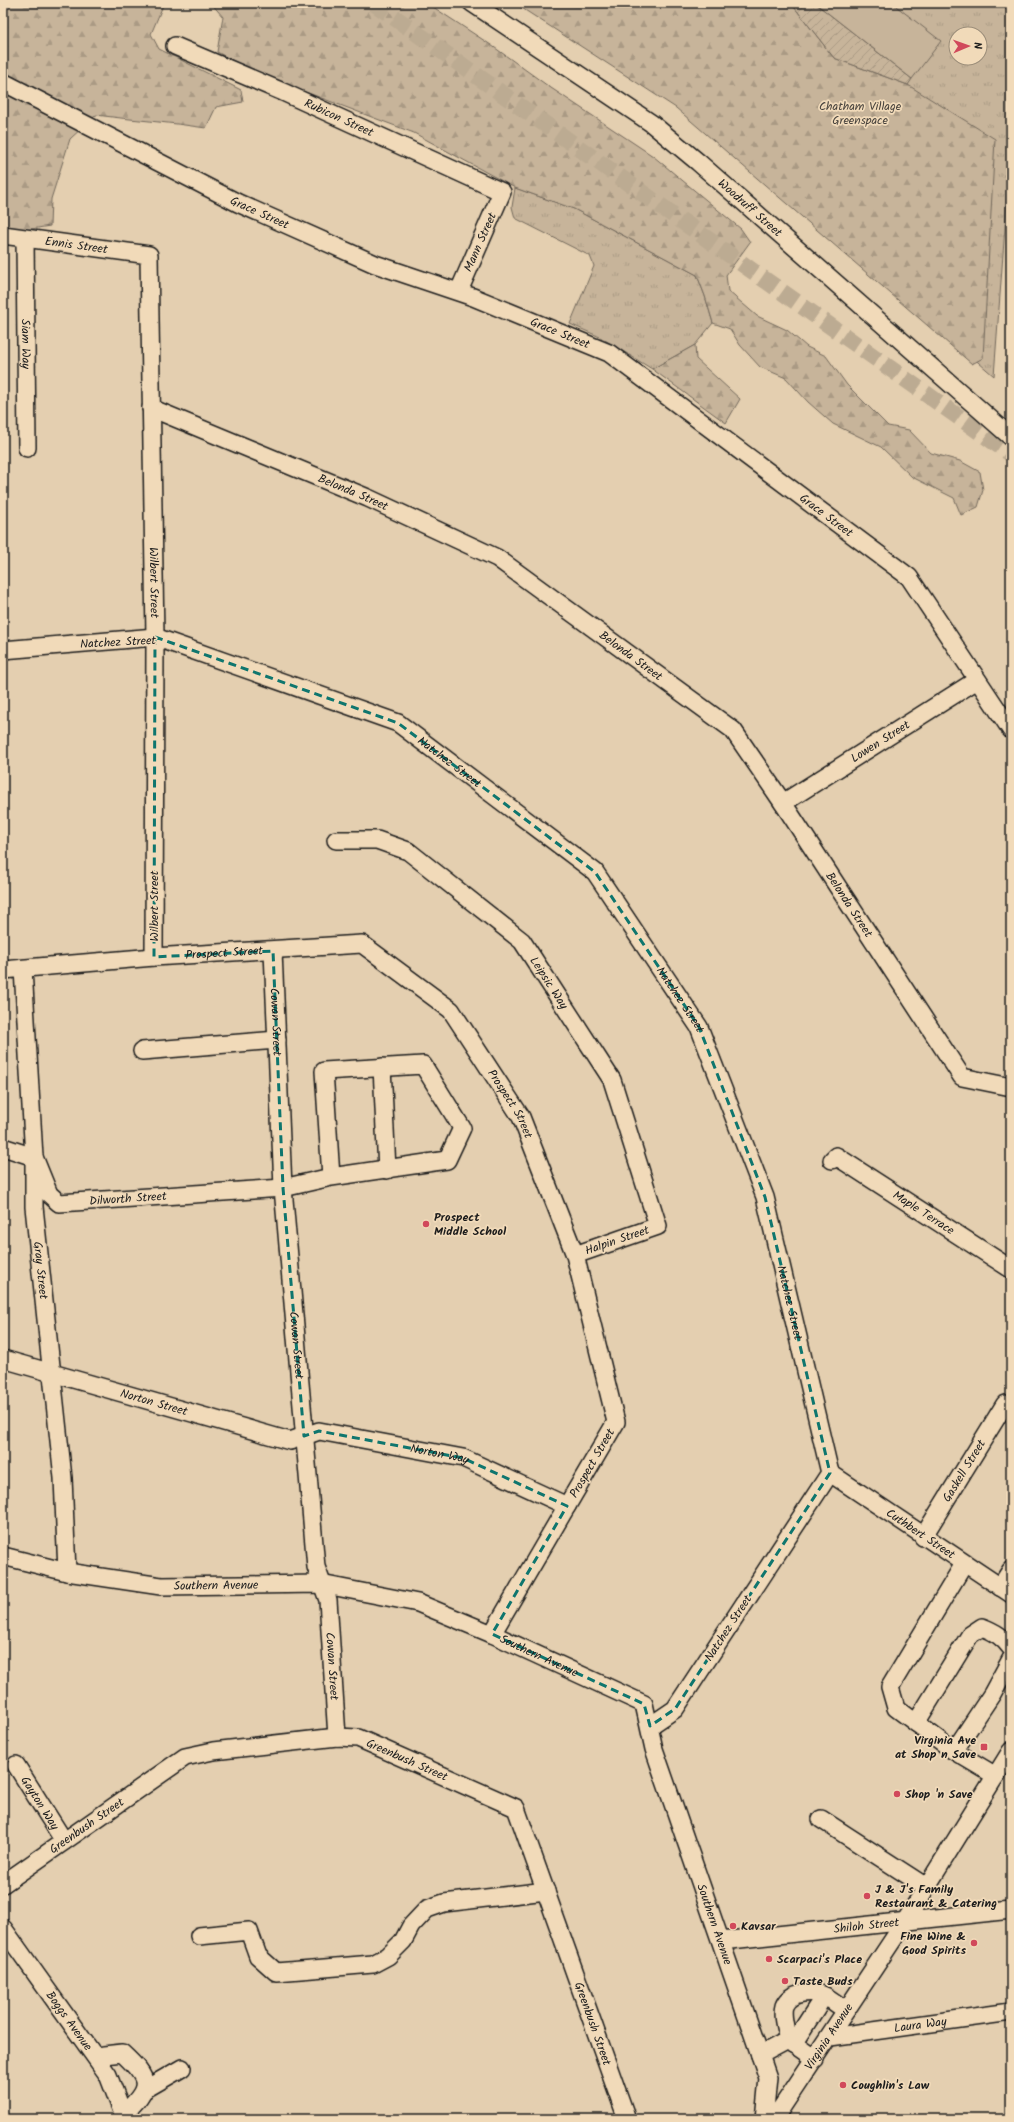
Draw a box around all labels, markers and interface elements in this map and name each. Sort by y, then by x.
north arrow [948,26,988,66]
text: N [968,42,986,50]
street label: Rubicon Street [301,94,377,142]
park label: Chatham Village Greenspace [819,97,902,130]
street label: Woodruff Street [713,175,787,242]
street label: Grace Street [226,191,292,235]
street label: Mann Street [459,209,502,275]
street label: Ennis Street [44,232,109,259]
street label: Grace Street [527,313,593,354]
street label: Siam Way [16,319,35,369]
street label: Belonda Street [315,469,392,516]
street label: Grace Street [795,489,857,542]
street label: Wilbert Street [144,547,164,619]
street label: Belonda Street [595,626,667,686]
street label: Natchez Street [80,631,157,654]
street label: Lowen Street [847,716,914,768]
street label: Natchez Street [413,732,486,793]
street label: Belonda Street [821,868,878,942]
street label: Wilbert Street [145,870,164,941]
street label: Prospect Street [185,941,264,965]
street label: Leipsic Way [525,953,573,1014]
street label: Natchez Street [651,963,709,1036]
street label: Cowan Street [265,988,286,1057]
street label: Prospect Street [482,1066,538,1142]
street label: Maple Terrace [889,1186,959,1240]
street label: Dilworth Street [89,1187,168,1211]
place label: Prospect Middle School [434,1208,507,1241]
marker: Prospect Middle School [421,1219,431,1229]
street label: Halpin Street [582,1220,652,1260]
street label: Gray Street [28,1241,53,1301]
street label: Natchez Street [771,1264,807,1342]
street label: Cowan Street [284,1311,309,1380]
street label: Norton Street [118,1384,190,1421]
street label: Prospect Street [565,1425,620,1502]
street label: Gaskell Street [938,1436,991,1506]
street label: Norton Way [409,1439,473,1470]
street label: Cuthbert Street [882,1504,959,1564]
street label: Southern Avenue [174,1576,259,1596]
street label: Natchez Street [700,1591,757,1665]
street label: Southern Avenue [497,1630,582,1683]
street label: Cowan Street [320,1632,344,1701]
place label: Virginia Ave at Shop n Save [895,1731,976,1764]
street label: Greenbush Street [363,1734,451,1787]
marker: Virginia Ave at Shop n Save [979,1742,989,1752]
street label: Gayton Way [15,1773,64,1834]
place label: Shop 'n Save [905,1785,973,1804]
marker: Shop 'n Save [892,1789,902,1799]
street label: Greenbush Street [46,1793,129,1859]
place label: J & J's Family Restaurant & Catering [875,1880,997,1913]
street label: Southern Avenue [691,1881,737,1968]
marker: J & J's Family Restaurant & Catering [862,1891,872,1901]
street label: Shiloh Street [833,1913,900,1939]
place label: Kavsar [741,1917,776,1936]
marker: Kavsar [728,1921,738,1931]
place label: Fine Wine & Good Spirits [900,1927,966,1960]
marker: Fine Wine & Good Spirits [969,1938,979,1948]
place label: Scarpaci's Place [777,1950,862,1969]
marker: Scarpaci's Place [764,1954,774,1964]
place label: Taste Buds [793,1972,853,1991]
marker: Taste Buds [780,1976,790,1986]
street label: Greenbush Street [569,1979,616,2068]
street label: Boggs Avenue [41,1987,97,2055]
street label: Virginia Avenue [800,1999,859,2074]
street label: Laura Way [893,2012,948,2038]
place label: Coughlin's Law [851,2076,930,2095]
marker: Coughlin's Law [838,2080,848,2090]

